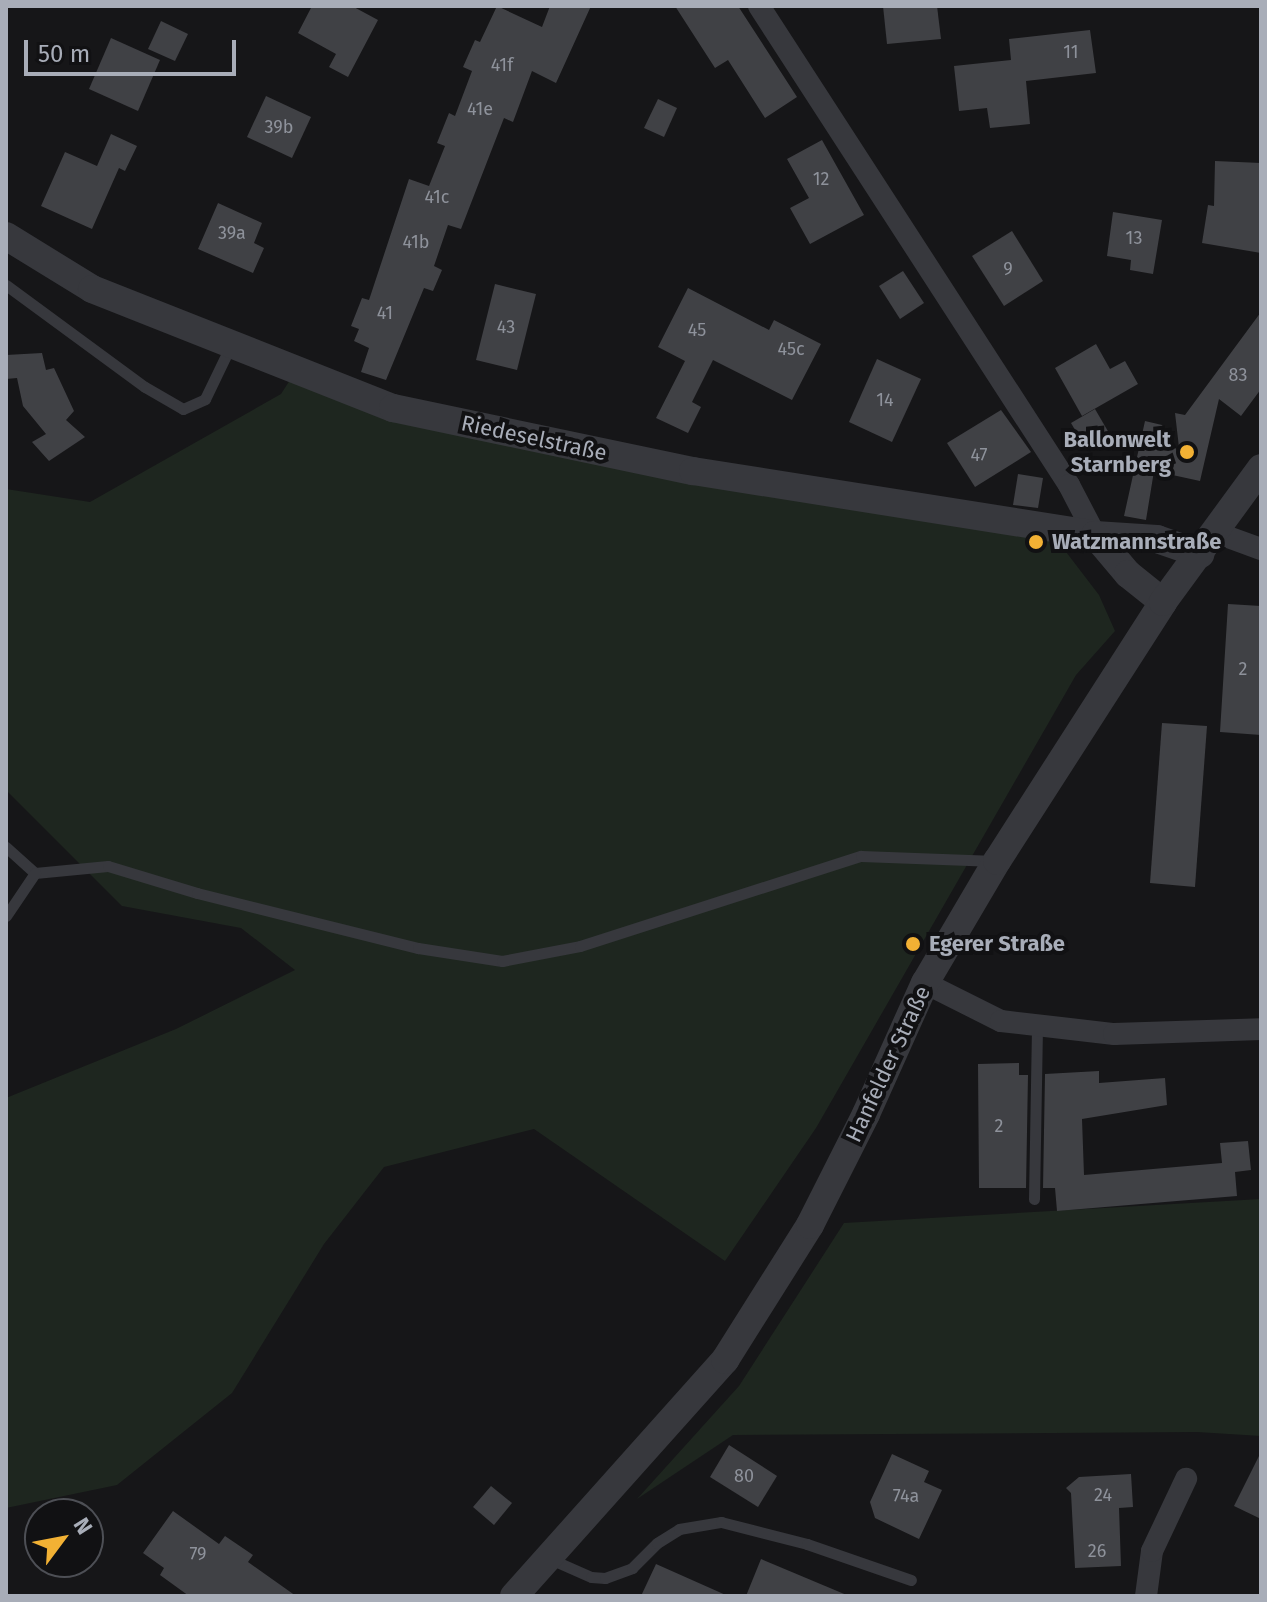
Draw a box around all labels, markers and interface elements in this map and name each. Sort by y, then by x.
scale bar [28,24,240,74]
text: 50 m [38,40,90,68]
house number: 11 [1063,41,1079,63]
house number: 41f [491,54,513,76]
house number: 41e [467,98,493,120]
house number: 39b [265,116,293,138]
house number: 12 [813,168,829,190]
house number: 41c [425,186,449,208]
house number: 39a [218,222,246,244]
house number: 13 [1126,227,1142,249]
house number: 41b [402,231,430,253]
house number: 9 [1003,258,1013,280]
house number: 41 [377,302,393,324]
house number: 43 [497,316,515,338]
house number: 45 [688,319,706,341]
house number: 45c [777,338,805,360]
house number: 83 [1229,364,1247,386]
house number: 14 [876,389,894,411]
street label: Riedeselstraße [459,410,609,466]
place label: Ballonwelt Starnberg [1063,426,1171,478]
marker: Ballonwelt Starnberg [1178,443,1196,461]
house number: 47 [970,444,988,466]
place label: Watzmannstraße [1052,529,1221,555]
marker: Watzmannstraße [1027,533,1045,551]
house number: 2 [1239,658,1247,680]
place label: Egerer Straße [929,931,1065,957]
marker: Egerer Straße [904,935,922,953]
street label: Hanfelder Straße [840,982,936,1146]
house number: 2 [995,1115,1003,1137]
house number: 80 [734,1465,754,1487]
house number: 24 [1094,1484,1112,1506]
house number: 74a [893,1485,919,1507]
north arrow [24,1498,104,1578]
text: N [68,1513,98,1539]
house number: 26 [1088,1540,1106,1562]
house number: 79 [189,1543,207,1565]

